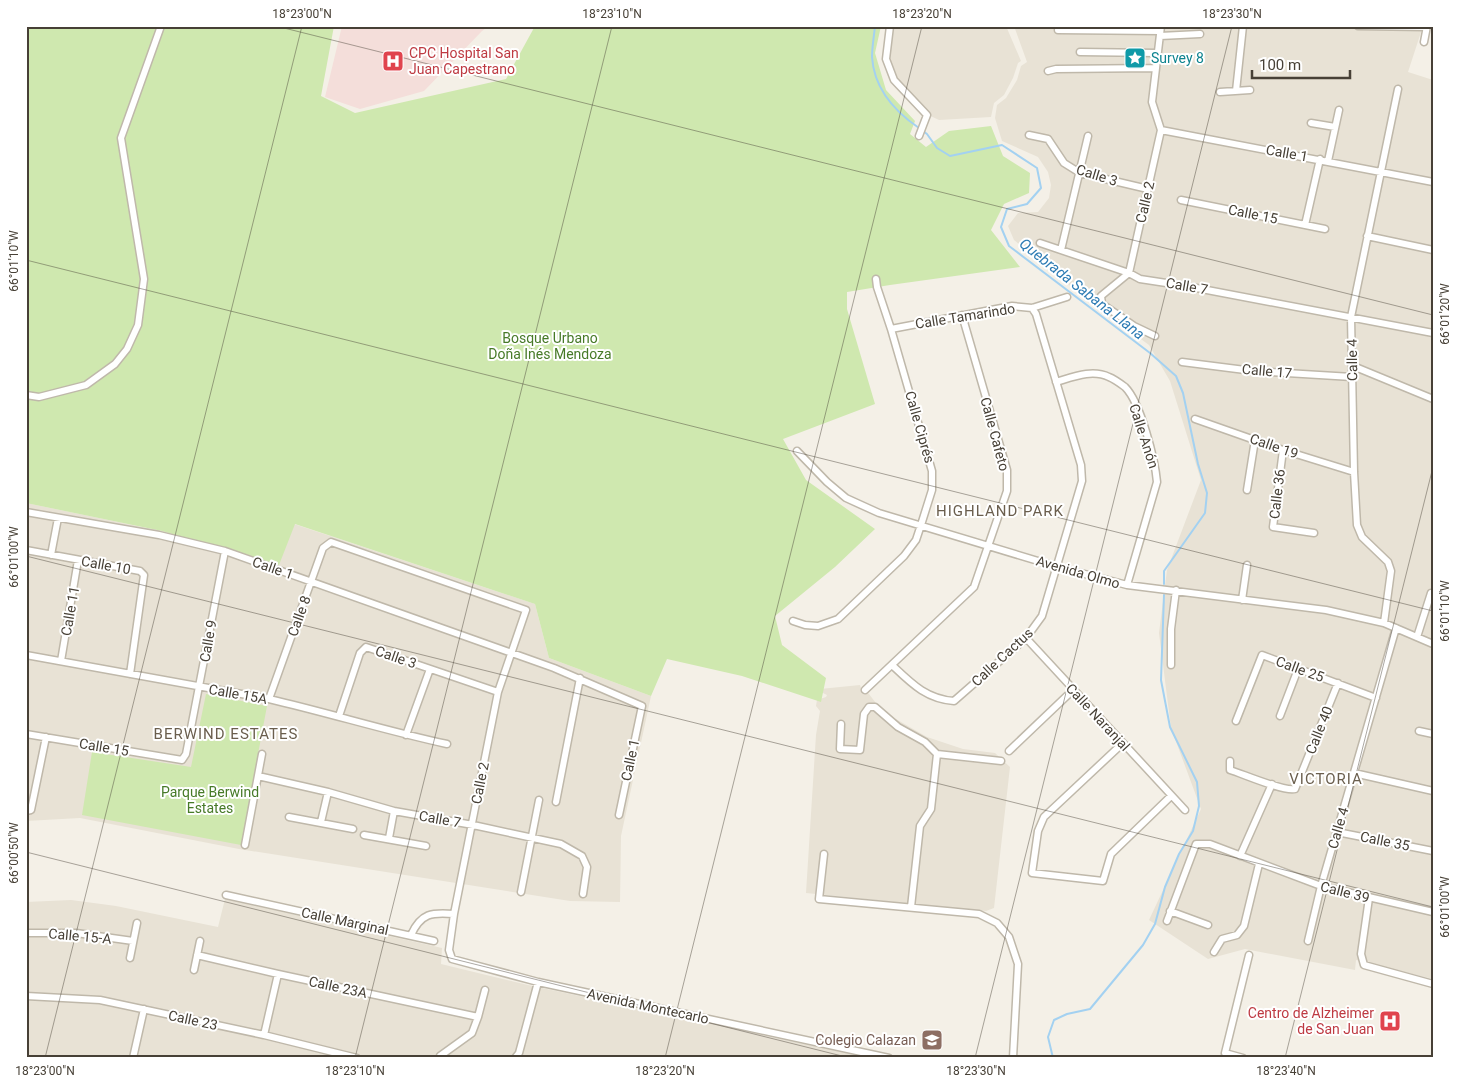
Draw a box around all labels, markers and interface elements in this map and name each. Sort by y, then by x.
text: 18°23'00"N [272,7,332,21]
text: 18°23'10"N [582,7,642,21]
text: 18°23'20"N [892,7,952,21]
text: 18°23'30"N [1202,7,1262,21]
place label: CPC Hospital San Juan Capestrano [409,45,519,77]
place icon: Survey 8 [1123,46,1147,70]
scale bar [1252,48,1349,80]
hospital icon: CPC Hospital San Juan Capestrano [381,49,405,73]
place label: Survey 8 [1151,50,1204,66]
text: 100 m [1259,56,1301,74]
street label: Calle 1 [1265,141,1309,165]
street label: Calle 3 [1074,161,1120,189]
street label: Calle 2 [1132,179,1158,224]
street label: Calle 15 [1227,201,1279,227]
text: 66°01'10"W [7,230,21,292]
water label: Quebrada Sabana Llana [1016,235,1148,343]
street label: Calle 7 [1165,274,1209,298]
text: 66°01'20"W [1438,283,1452,345]
street label: Calle Tamarindo [914,300,1016,332]
park label: Bosque Urbano Doña Inés Mendoza [488,330,612,362]
street label: Calle 4 [1344,339,1360,381]
street label: Calle 17 [1241,361,1293,381]
street label: Calle Ciprés [902,389,938,465]
street label: Calle Cafeto [977,395,1013,473]
street label: Calle Anón [1126,402,1162,470]
street label: Calle 19 [1248,430,1300,462]
street label: Calle 36 [1266,468,1288,520]
district label: HIGHLAND PARK [936,502,1064,520]
text: 66°01'00"W [7,526,21,588]
street label: Avenida Olmo [1034,552,1122,592]
street label: Calle 10 [80,553,132,577]
street label: Calle 1 [250,554,296,582]
text: 66°01'10"W [1438,580,1452,642]
street label: Calle 11 [58,585,82,637]
street label: Calle 8 [284,593,314,639]
street label: Calle 9 [196,619,220,663]
street label: Calle Cactus [968,625,1036,689]
street label: Calle 3 [373,643,419,671]
street label: Calle 25 [1274,653,1326,685]
street label: Calle Naranjal [1063,680,1133,754]
street label: Calle 15A [207,681,269,707]
street label: Calle 40 [1302,704,1336,756]
district label: BERWIND ESTATES [154,725,298,743]
street label: Calle 15 [78,735,130,759]
street label: Calle 1 [618,738,642,782]
street label: Calle 2 [468,761,492,805]
district label: VICTORIA [1289,770,1363,788]
park label: Parque Berwind Estates [161,784,259,816]
street label: Calle 4 [1324,805,1352,851]
street label: Calle 7 [418,807,462,831]
text: 66°00'50"W [7,822,21,884]
street label: Calle 35 [1359,828,1411,854]
text: 66°01'00"W [1438,876,1452,938]
street label: Calle 39 [1319,878,1371,906]
street label: Calle Marginal [300,904,390,938]
street label: Calle 15-A [48,925,112,947]
street label: Calle 23A [307,973,369,1001]
street label: Avenida Montecarlo [586,985,710,1027]
place label: Centro de Alzheimer de San Juan [1248,1005,1374,1037]
street label: Calle 23 [167,1007,219,1033]
hospital icon: Centro de Alzheimer de San Juan [1378,1009,1402,1033]
school or university icon: Colegio Calazan [920,1028,944,1052]
place label: Colegio Calazan [815,1032,916,1048]
text: 18°23'00"N [15,1064,75,1078]
text: 18°23'10"N [325,1064,385,1078]
text: 18°23'20"N [635,1064,695,1078]
text: 18°23'30"N [946,1064,1006,1078]
text: 18°23'40"N [1256,1064,1316,1078]

